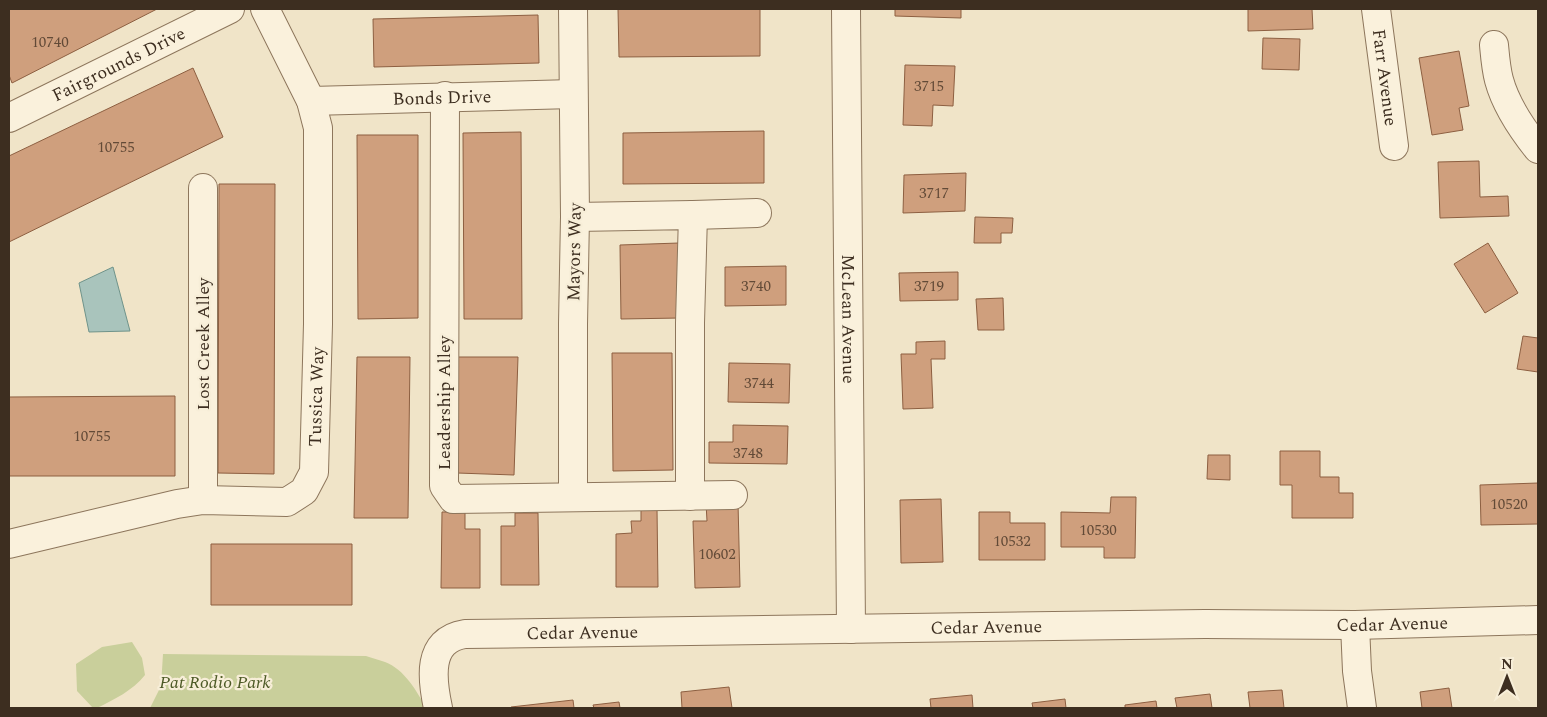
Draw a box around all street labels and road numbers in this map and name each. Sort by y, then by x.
street label: Fairgrounds Drive [47,20,190,109]
street label: Farr Avenue [1365,27,1404,128]
street label: Bonds Drive [392,83,492,113]
street label: Mayors Way [560,201,589,301]
street label: McLean Avenue [834,254,862,384]
street label: Lost Creek Alley [190,276,217,411]
street label: Leadership Alley [431,334,458,470]
street label: Tussica Way [302,345,331,447]
street label: Cedar Avenue [1336,609,1449,639]
street label: Cedar Avenue [930,613,1042,642]
street label: Cedar Avenue [526,619,638,647]

